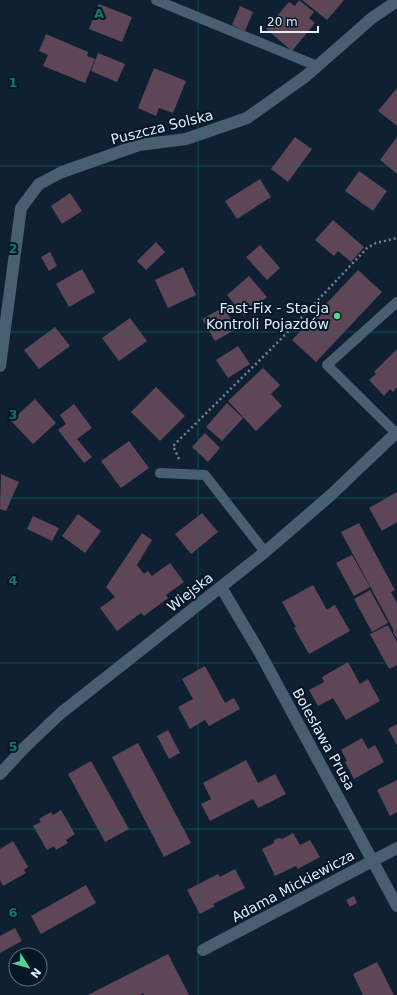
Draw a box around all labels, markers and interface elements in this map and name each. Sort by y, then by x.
text: A [94,6,104,21]
scale bar [261,8,318,34]
text: 20 m [267,15,298,29]
text: 1 [8,75,18,90]
street label: Puszcza Solska [109,107,215,147]
text: 2 [8,241,18,256]
place label: Fast-Fix - Stacja Kontroli Pojazdów [206,300,329,332]
marker: Fast-Fix - Stacja Kontroli Pojazdów [332,311,342,321]
text: 3 [8,407,18,422]
street label: Wiejska [164,569,216,615]
text: 4 [8,573,18,588]
street label: Bolesława Prusa [289,685,359,793]
text: 5 [8,739,18,754]
street label: Adama Mickiewicza [229,847,357,925]
text: 6 [8,905,18,920]
north arrow [8,947,48,987]
text: N [28,965,44,980]

